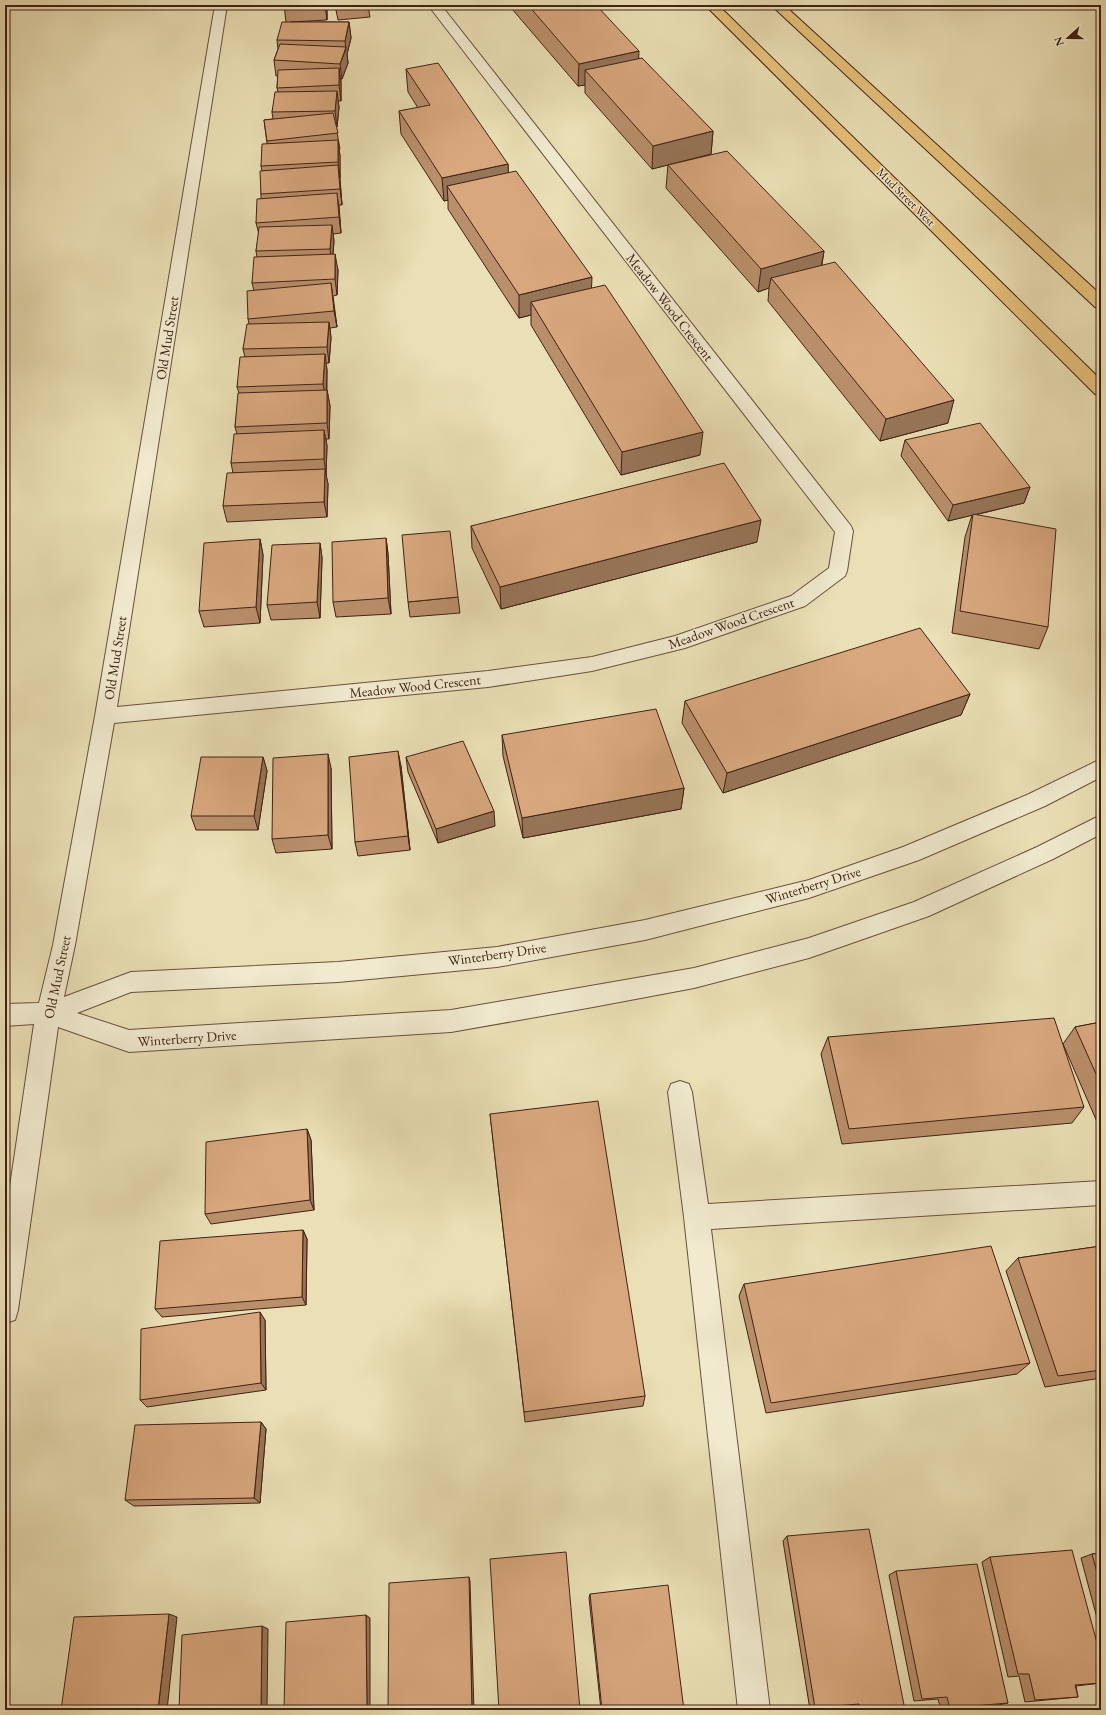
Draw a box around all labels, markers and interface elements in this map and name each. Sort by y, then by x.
north arrow [1048,18,1088,58]
text: N [1050,35,1067,48]
street label: Mud Street West [873,164,939,230]
street label: Meadow Wood Crescent [622,249,718,365]
street label: Old Mud Street [151,294,183,381]
street label: Meadow Wood Crescent [666,593,797,653]
street label: Old Mud Street [99,614,131,701]
street label: Meadow Wood Crescent [348,670,482,702]
street label: Winterberry Drive [763,862,863,908]
street label: Old Mud Street [39,933,75,1020]
street label: Winterberry Drive [447,938,548,970]
street label: Winterberry Drive [137,1026,237,1050]

